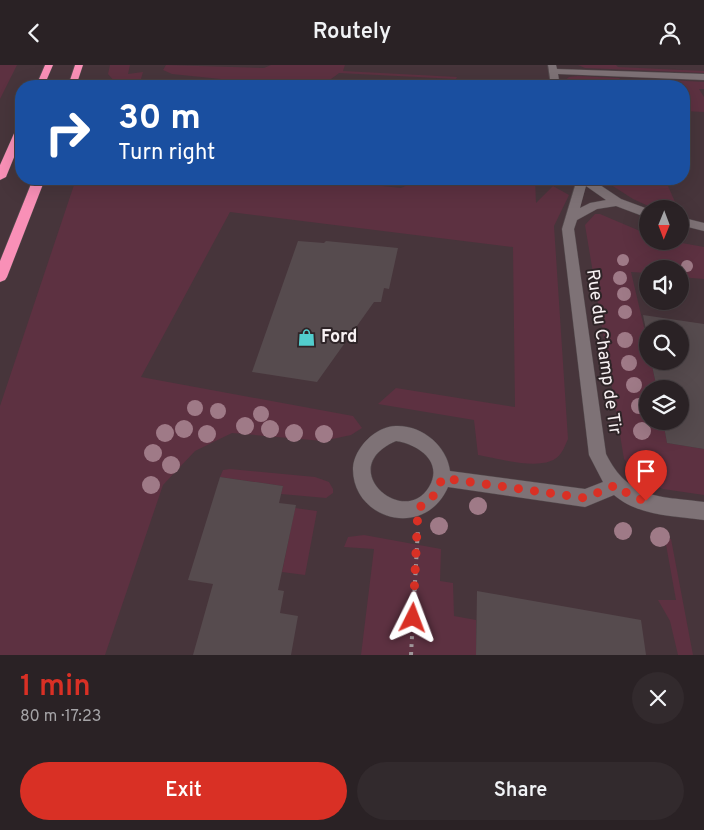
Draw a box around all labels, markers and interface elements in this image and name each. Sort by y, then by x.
icon: back [20,19,48,47]
text: Routely [313,19,391,46]
icon: person [656,19,684,47]
text: 30 m [118,97,201,141]
icon: right [35,100,100,165]
text: Turn right [118,140,215,167]
north arrow [639,200,689,250]
map controls [639,200,689,430]
button: sound [639,260,689,310]
street label: Rue du Champ de Tir [580,268,626,436]
button: search [639,320,689,370]
place label: Ford [321,326,357,349]
shop icon: Ford [297,327,317,347]
button: layers [639,380,689,430]
pin [625,450,667,501]
icon: arrive [632,457,660,485]
position arrow [386,591,438,643]
text: 1 min [20,669,91,706]
button: close [632,672,684,724]
text: 80 m · 17:23 [20,707,101,727]
button: Exit [20,762,347,820]
button: Share [357,762,684,820]

